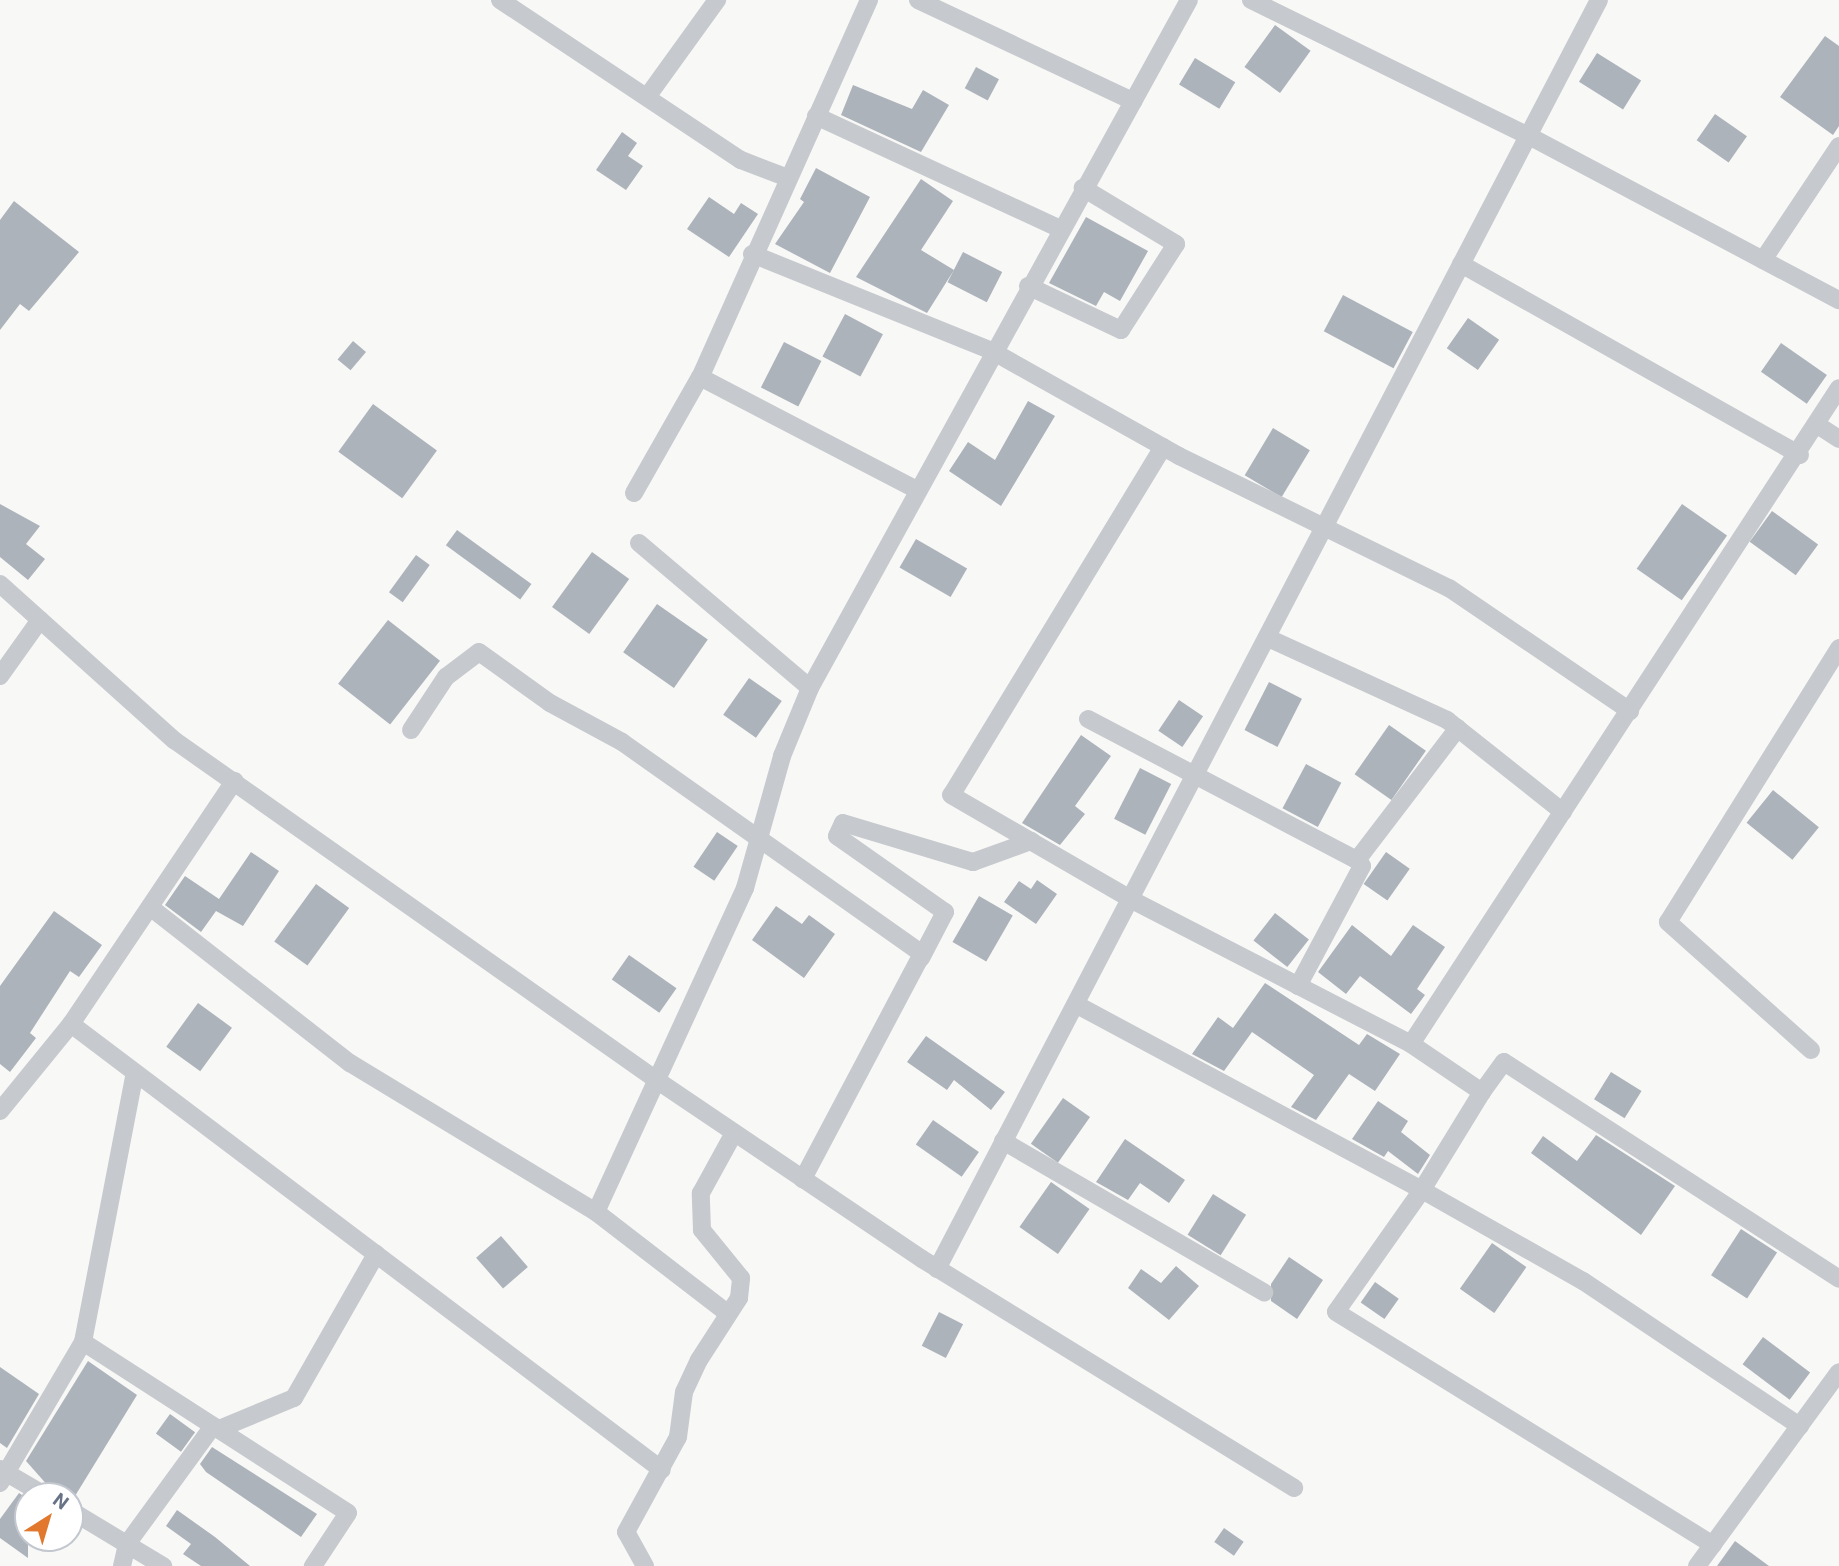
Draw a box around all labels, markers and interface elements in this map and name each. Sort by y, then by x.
north arrow [14,1482,84,1552]
text: N [48,1488,73,1515]

